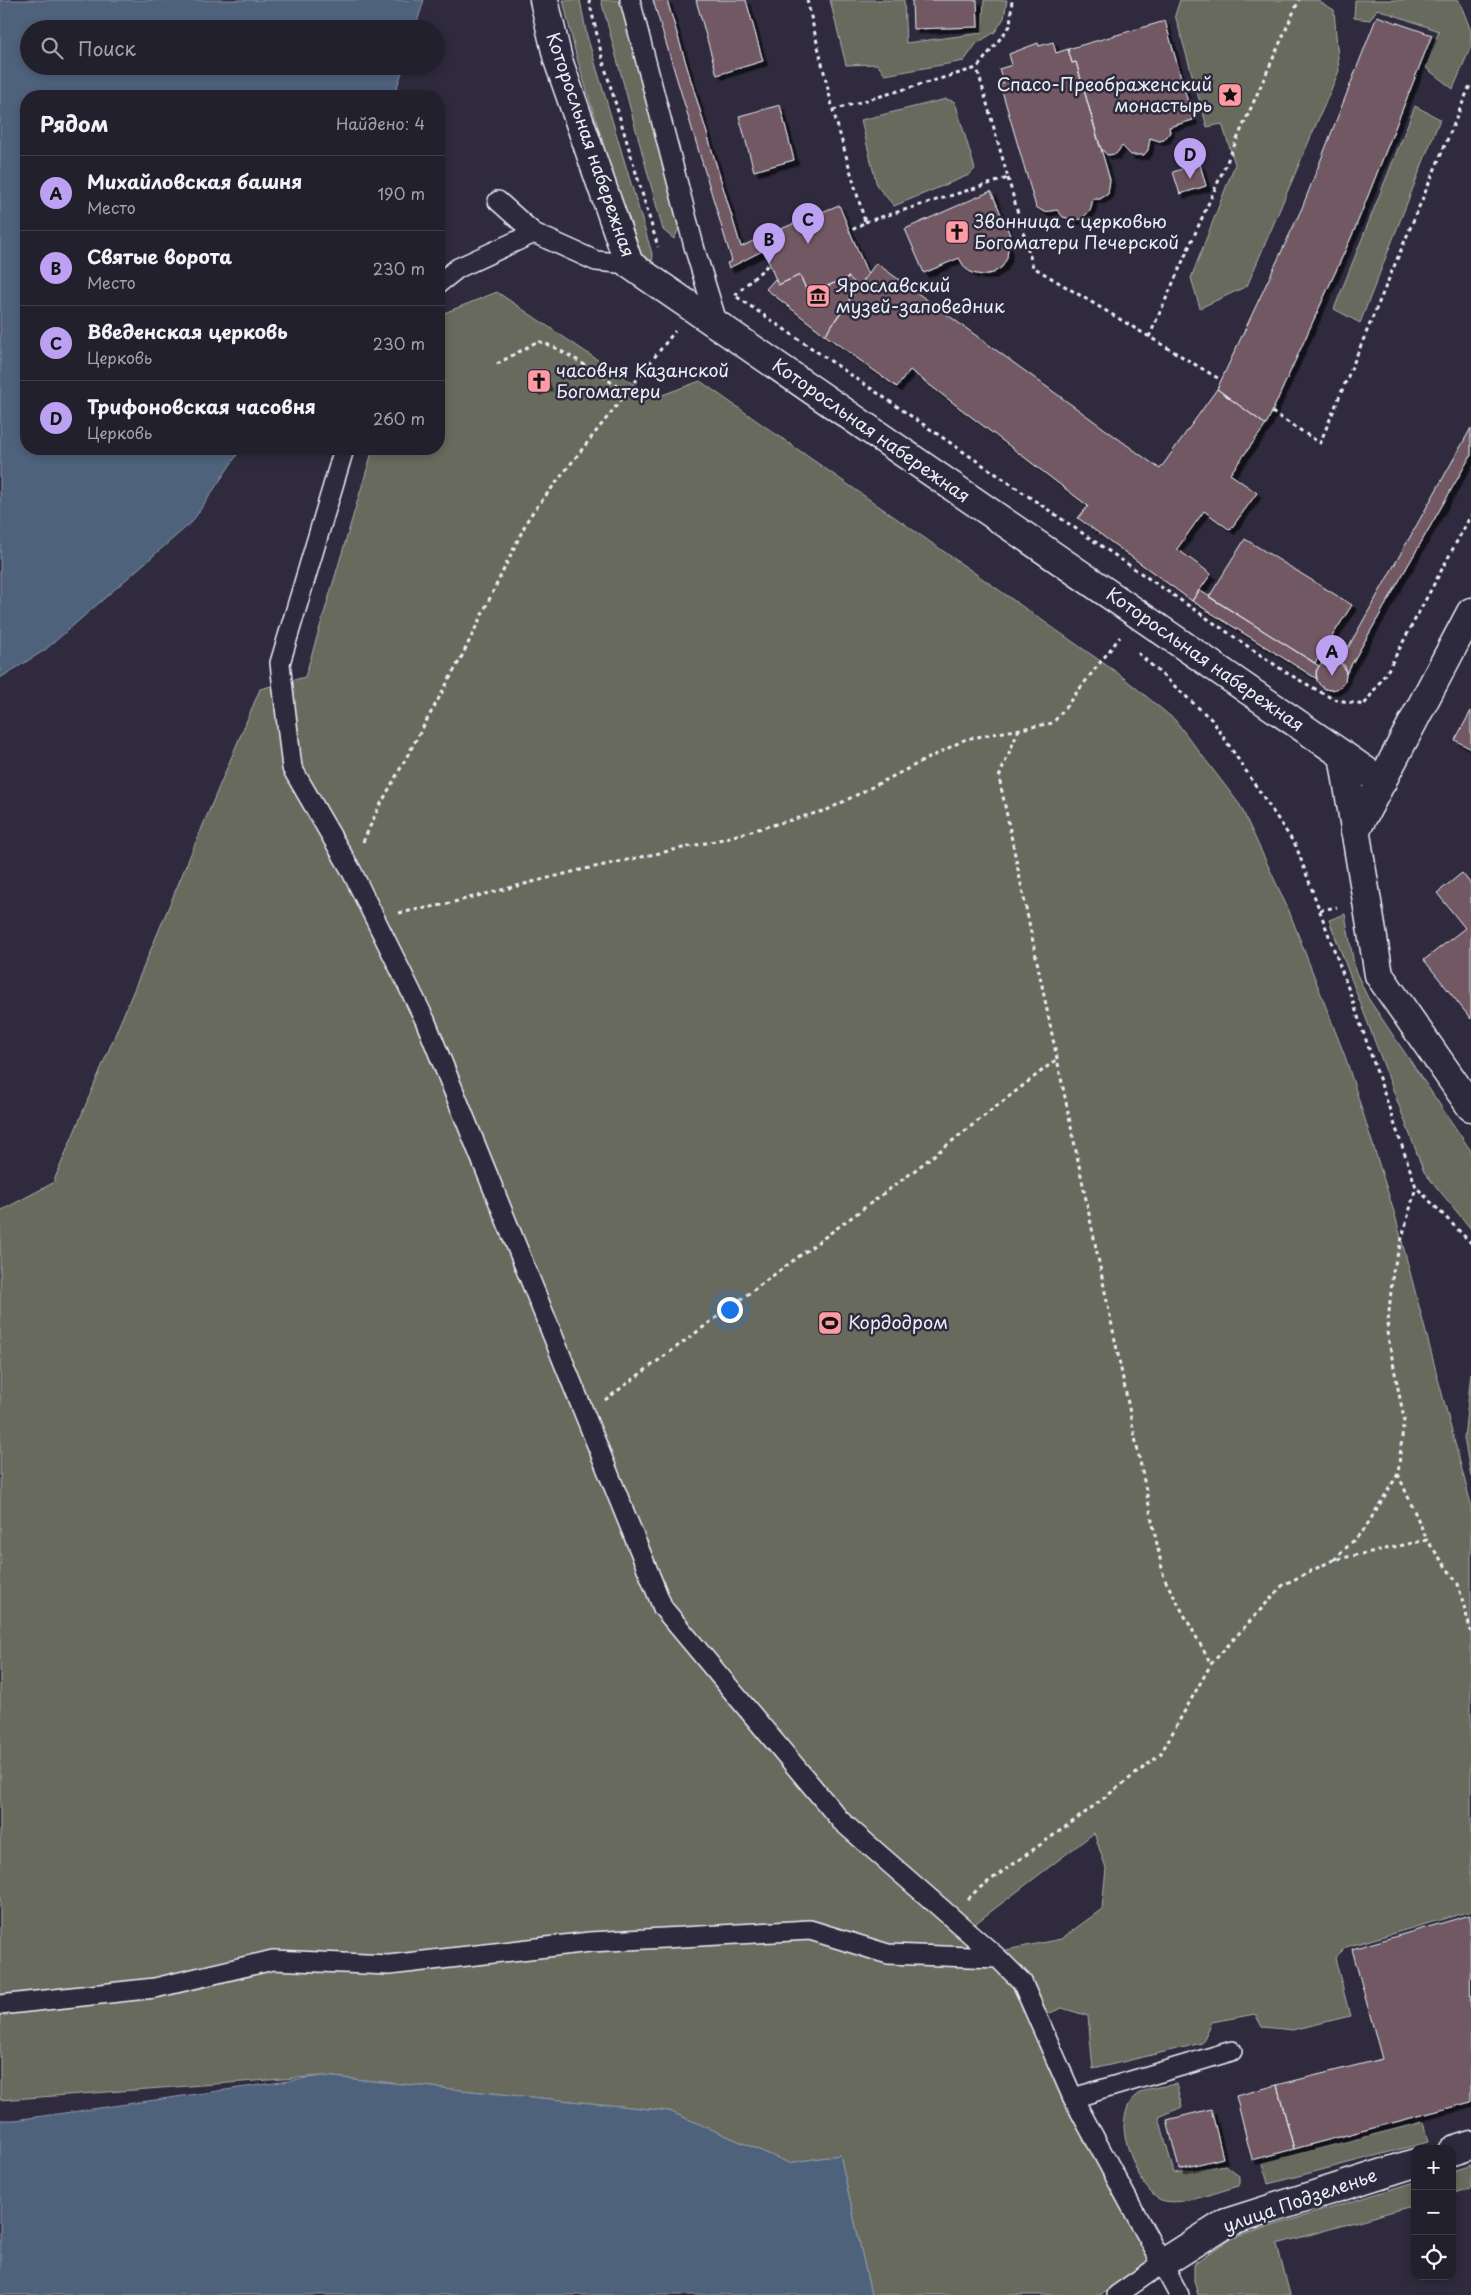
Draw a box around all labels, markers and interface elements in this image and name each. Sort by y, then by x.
search box [20,20,445,75]
street label: Которосльная набережная [540,28,643,261]
icon: search [38,34,66,62]
text: Поиск [78,34,136,62]
place label: Спасо-Преображенский монастырь [997,70,1212,118]
place icon: Спасо-Преображенский монастырь [1217,82,1243,108]
text: Рядом [40,107,108,139]
text: Найдено: 4 [336,111,425,135]
pin: D [1174,138,1206,179]
text: Михайловская башня [87,167,302,195]
text: A [50,181,62,205]
text: 190 m [377,181,425,205]
text: Место [87,195,136,219]
pin: C [792,203,824,244]
place label: Звонница с церковью Богоматери Печерской [974,207,1179,255]
church icon: Звонница с церковью Богоматери Печерской [944,219,970,245]
pin: B [753,223,785,264]
text: Святые ворота [87,242,232,270]
text: B [51,256,61,280]
text: 230 m [373,256,425,280]
text: Место [87,270,136,294]
place label: Ярославский музей-заповедник [835,271,1005,319]
museum icon: Ярославский музей-заповедник [805,283,831,309]
text: Введенская церковь [87,317,288,345]
text: C [50,331,62,355]
text: 230 m [373,331,425,355]
text: Церковь [87,345,152,369]
street label: Которосльная набережная [767,351,976,509]
place label: часовня Казанской Богоматери [556,356,729,404]
church icon: часовня Казанской Богоматери [526,368,552,394]
text: Трифоновская часовня [87,392,316,420]
text: D [50,406,62,430]
text: 260 m [373,406,425,430]
text: Церковь [87,420,152,444]
street label: Которосльная набережная [1101,580,1310,738]
pin: A [1316,635,1348,676]
your location [717,1297,743,1323]
place label: Кордодром [848,1308,948,1335]
sports icon: Кордодром [817,1310,843,1336]
map controls [1411,2145,1456,2280]
button: + [1411,2145,1456,2190]
street label: улица Подзеленье [1219,2161,1380,2239]
button: − [1411,2190,1456,2235]
button: locate [1411,2235,1456,2280]

